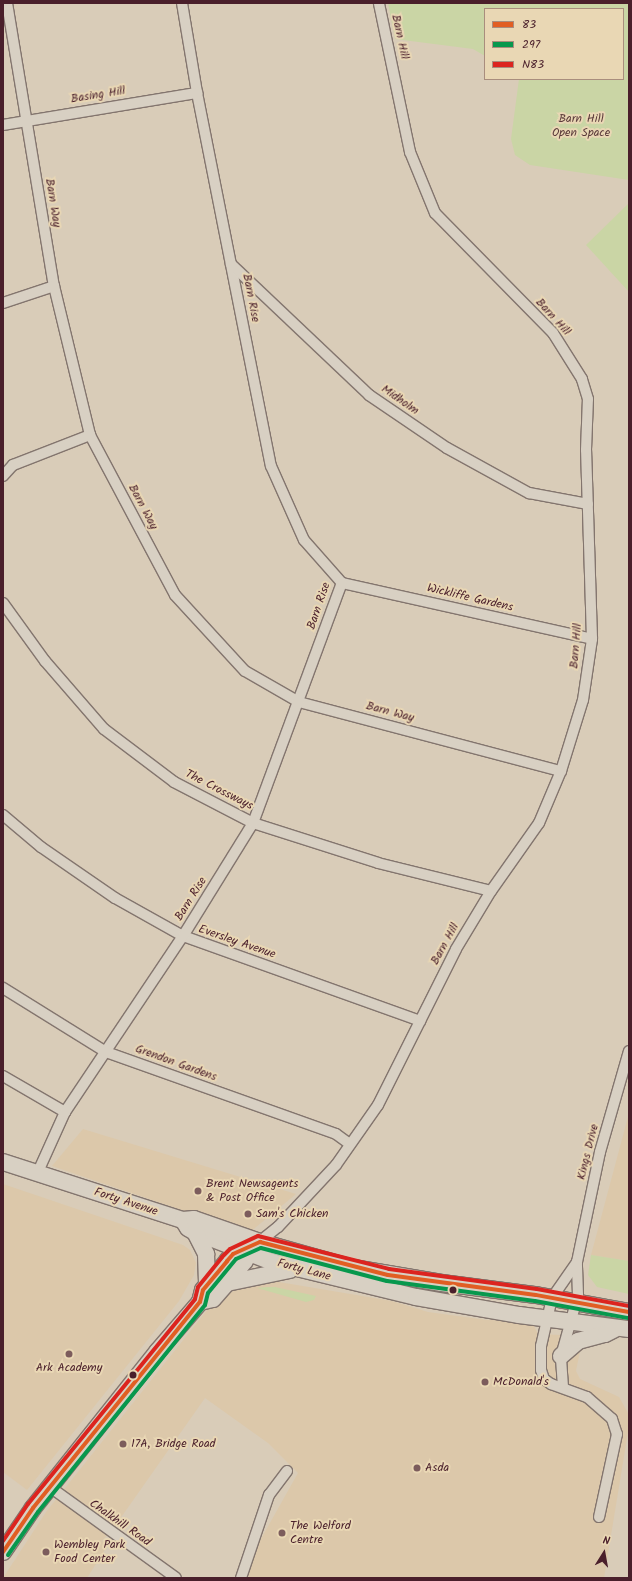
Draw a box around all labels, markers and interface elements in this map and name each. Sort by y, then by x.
legend [484,8,624,80]
street label: Barn Hill [388,13,412,61]
text: 83 [522,15,536,34]
text: 297 [522,35,540,54]
text: N83 [522,55,544,74]
street label: Basing Hill [70,84,126,106]
park label: Barn Hill Open Space [552,112,610,140]
street label: Barn Way [42,178,64,228]
street label: Barn Rise [239,273,263,323]
street label: Barn Hill [533,295,573,339]
street label: Midholm [378,382,422,418]
street label: Barn Way [125,482,161,532]
street label: Barn Rise [304,581,334,631]
street label: Wickliffe Gardens [425,581,515,615]
street label: Barn Hill [567,623,585,669]
street label: Barn Way [364,699,416,725]
street label: The Crossways [183,767,255,813]
street label: Barn Rise [172,874,210,924]
street label: Barn Hill [428,921,462,967]
street label: Eversley Avenue [197,922,277,962]
street label: Grendon Gardens [133,1042,219,1084]
street label: Kings Drive [574,1123,602,1181]
place label: Brent Newsagents & Post Office [206,1177,298,1205]
street label: Forty Avenue [92,1185,160,1219]
marker: Brent Newsagents & Post Office [193,1186,203,1196]
place label: Sam's Chicken [256,1207,328,1221]
marker: Sam's Chicken [243,1209,253,1219]
street label: Forty Lane [276,1256,332,1284]
unlabelled marker [448,1285,458,1295]
marker: Ark Academy [64,1349,74,1359]
place label: Ark Academy [36,1361,102,1375]
unlabelled marker [128,1370,138,1380]
place label: McDonald's [493,1375,549,1389]
marker: McDonald's [480,1377,490,1387]
place label: 17A, Bridge Road [131,1437,216,1451]
marker: 17A, Bridge Road [118,1439,128,1449]
place label: Asda [425,1461,449,1475]
marker: Asda [412,1463,422,1473]
street label: Chalkhill Road [86,1496,154,1550]
place label: The Welford Centre [290,1519,351,1547]
marker: The Welford Centre [277,1528,287,1538]
text: N [601,1532,611,1551]
north arrow [584,1533,624,1573]
place label: Wembley Park Food Center [54,1538,125,1566]
marker: Wembley Park Food Center [41,1547,51,1557]

